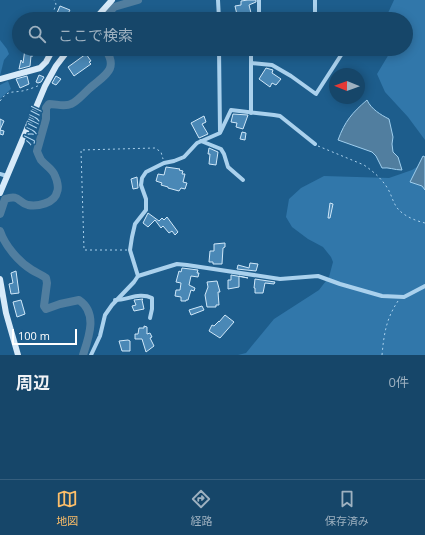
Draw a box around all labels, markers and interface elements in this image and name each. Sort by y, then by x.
search box [12,12,413,56]
icon: search [26,23,48,45]
text: ここで検索 [58,25,133,45]
north arrow [329,68,365,104]
water label: 小川川 [19,104,45,148]
scale bar [12,327,77,346]
text: 100 m [18,328,50,343]
text: 周辺 [16,371,50,394]
text: 0件 [389,373,409,391]
tab: 地図 [56,488,78,528]
tab: 経路 [190,488,212,528]
tab: 保存済み [325,488,369,528]

